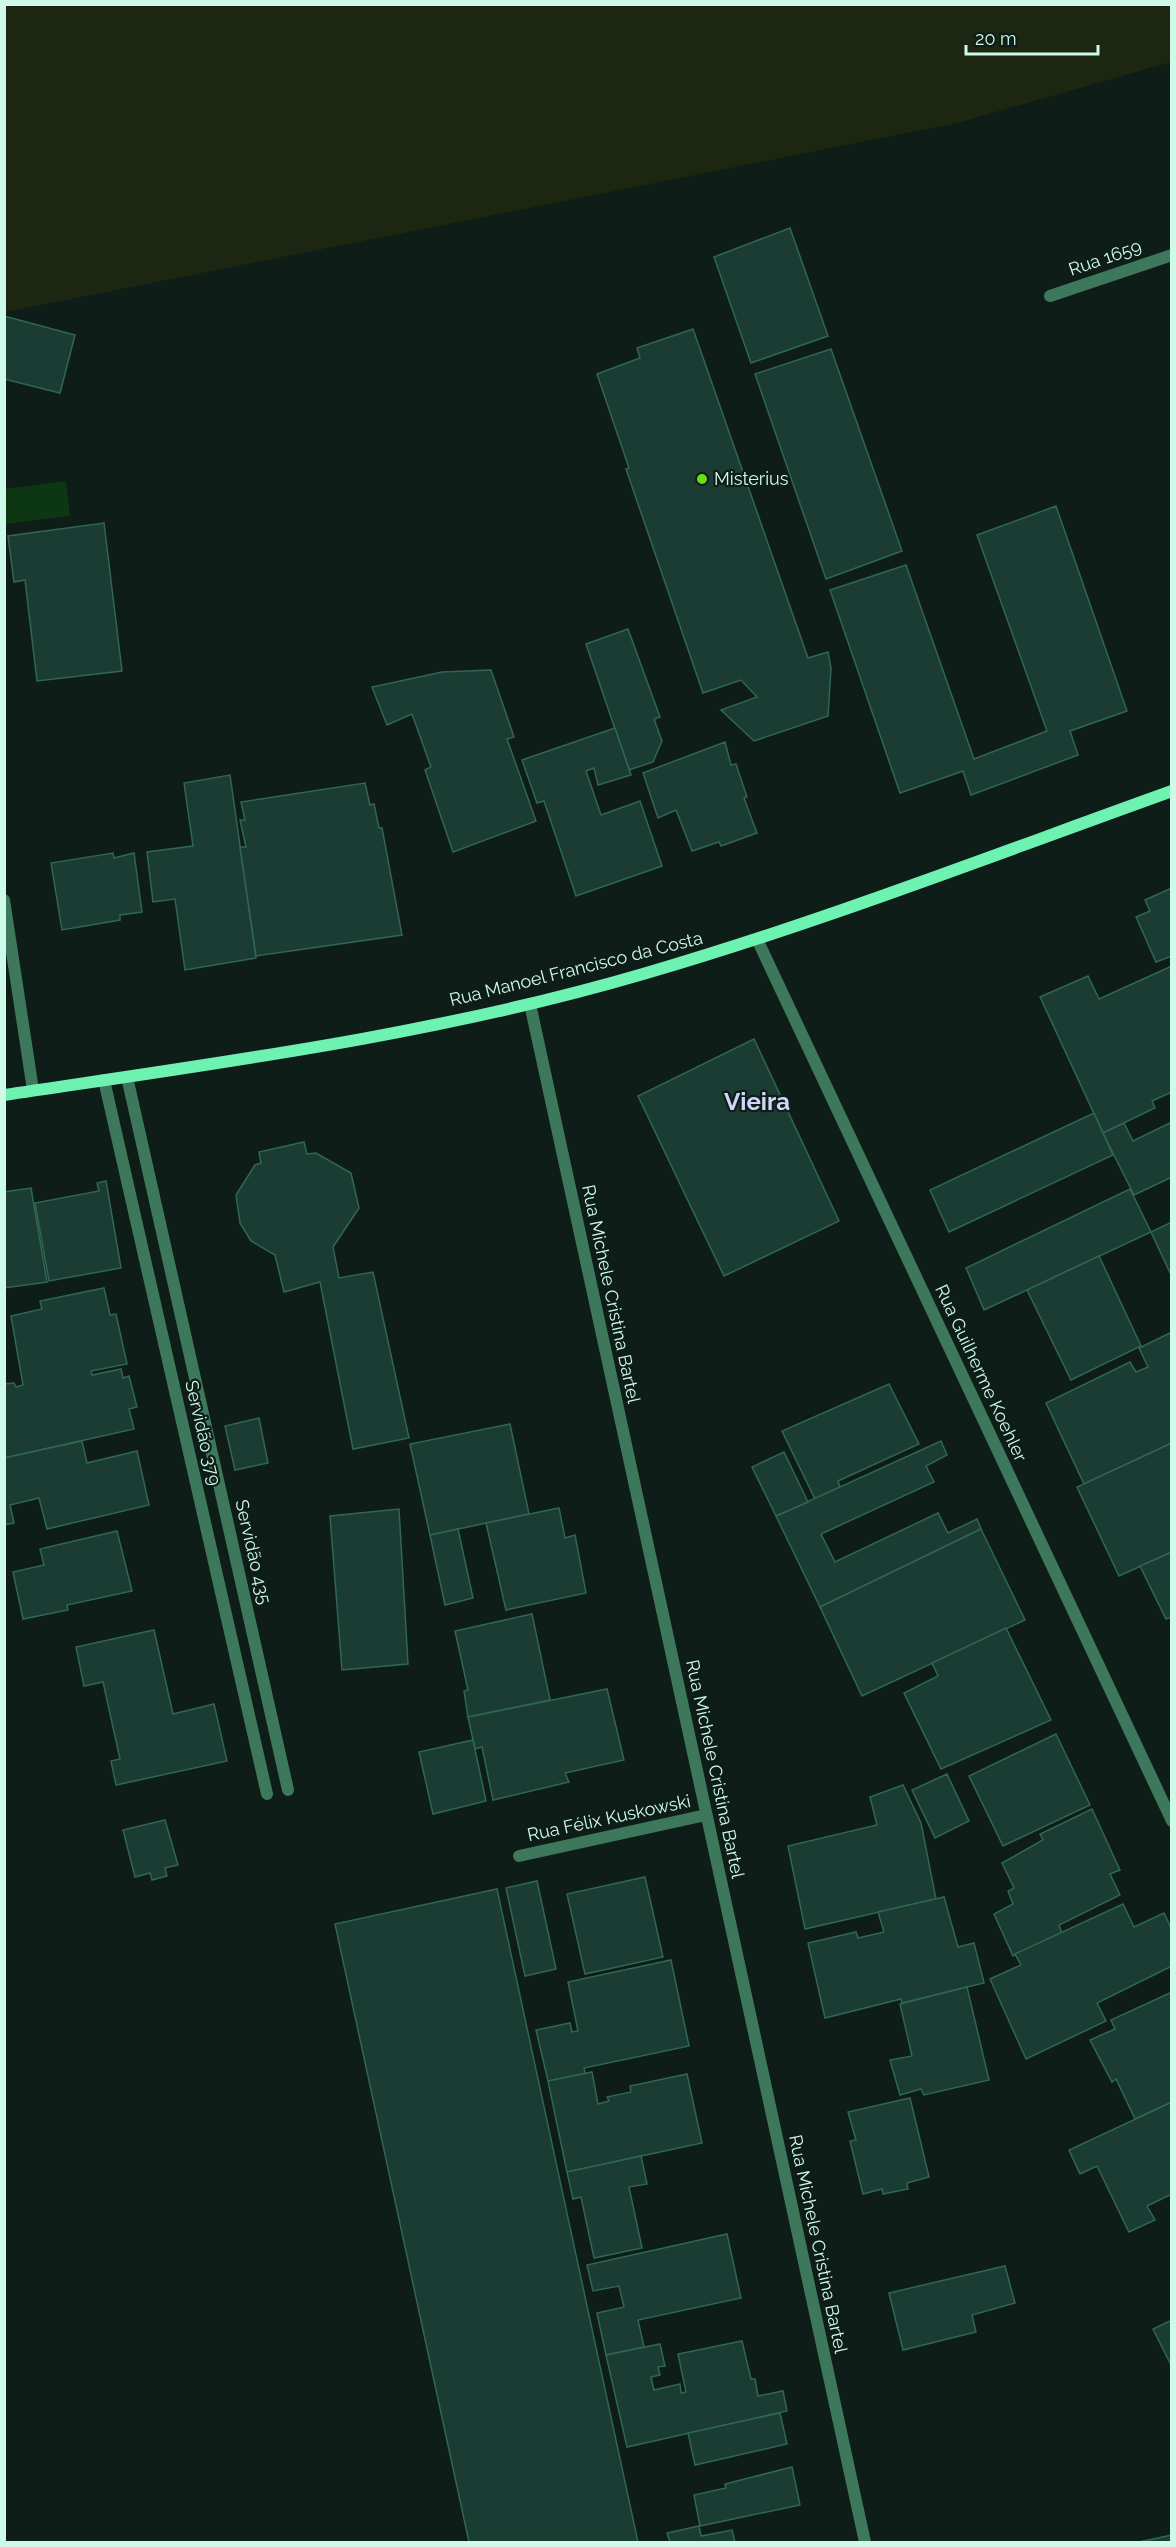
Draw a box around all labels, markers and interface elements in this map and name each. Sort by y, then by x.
scale bar [966,18,1098,56]
text: 20 m [975,28,1017,49]
street label: Rua 1659 [1066,235,1144,280]
place label: Misterius [714,468,789,489]
marker: Misterius [695,472,709,486]
street label: Rua Manoel Francisco da Costa [447,927,705,1010]
district label: Vieira [724,1087,790,1116]
street label: Rua Michele Cristina Bartel [578,1183,645,1405]
street label: Rua Guilherme Koehler [931,1281,1032,1465]
street label: Servidão 379 [181,1378,226,1488]
street label: Servidão 435 [231,1497,276,1607]
street label: Rua Michele Cristina Bartel [682,1658,749,1880]
street label: Rua Félix Kuskowski [525,1790,692,1845]
street label: Rua Michele Cristina Bartel [785,2133,852,2355]

